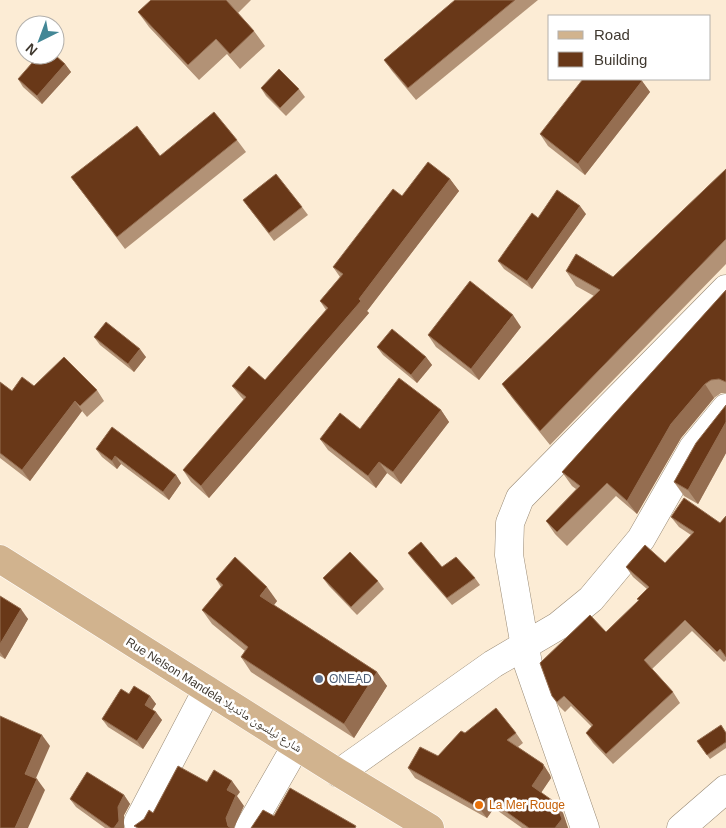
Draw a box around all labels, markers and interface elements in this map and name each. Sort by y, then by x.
north arrow [15,15,65,65]
legend [548,15,711,80]
text: Road [594,26,630,43]
text: N [22,40,40,59]
text: Building [594,51,647,68]
street label: Rue Nelson Mandela شارع نيلسون مانديلا [123,635,305,756]
place label: ONEAD [329,672,372,686]
marker: ONEAD [313,673,325,685]
place label: La Mer Rouge [489,798,565,812]
marker: La Mer Rouge [473,799,485,811]

